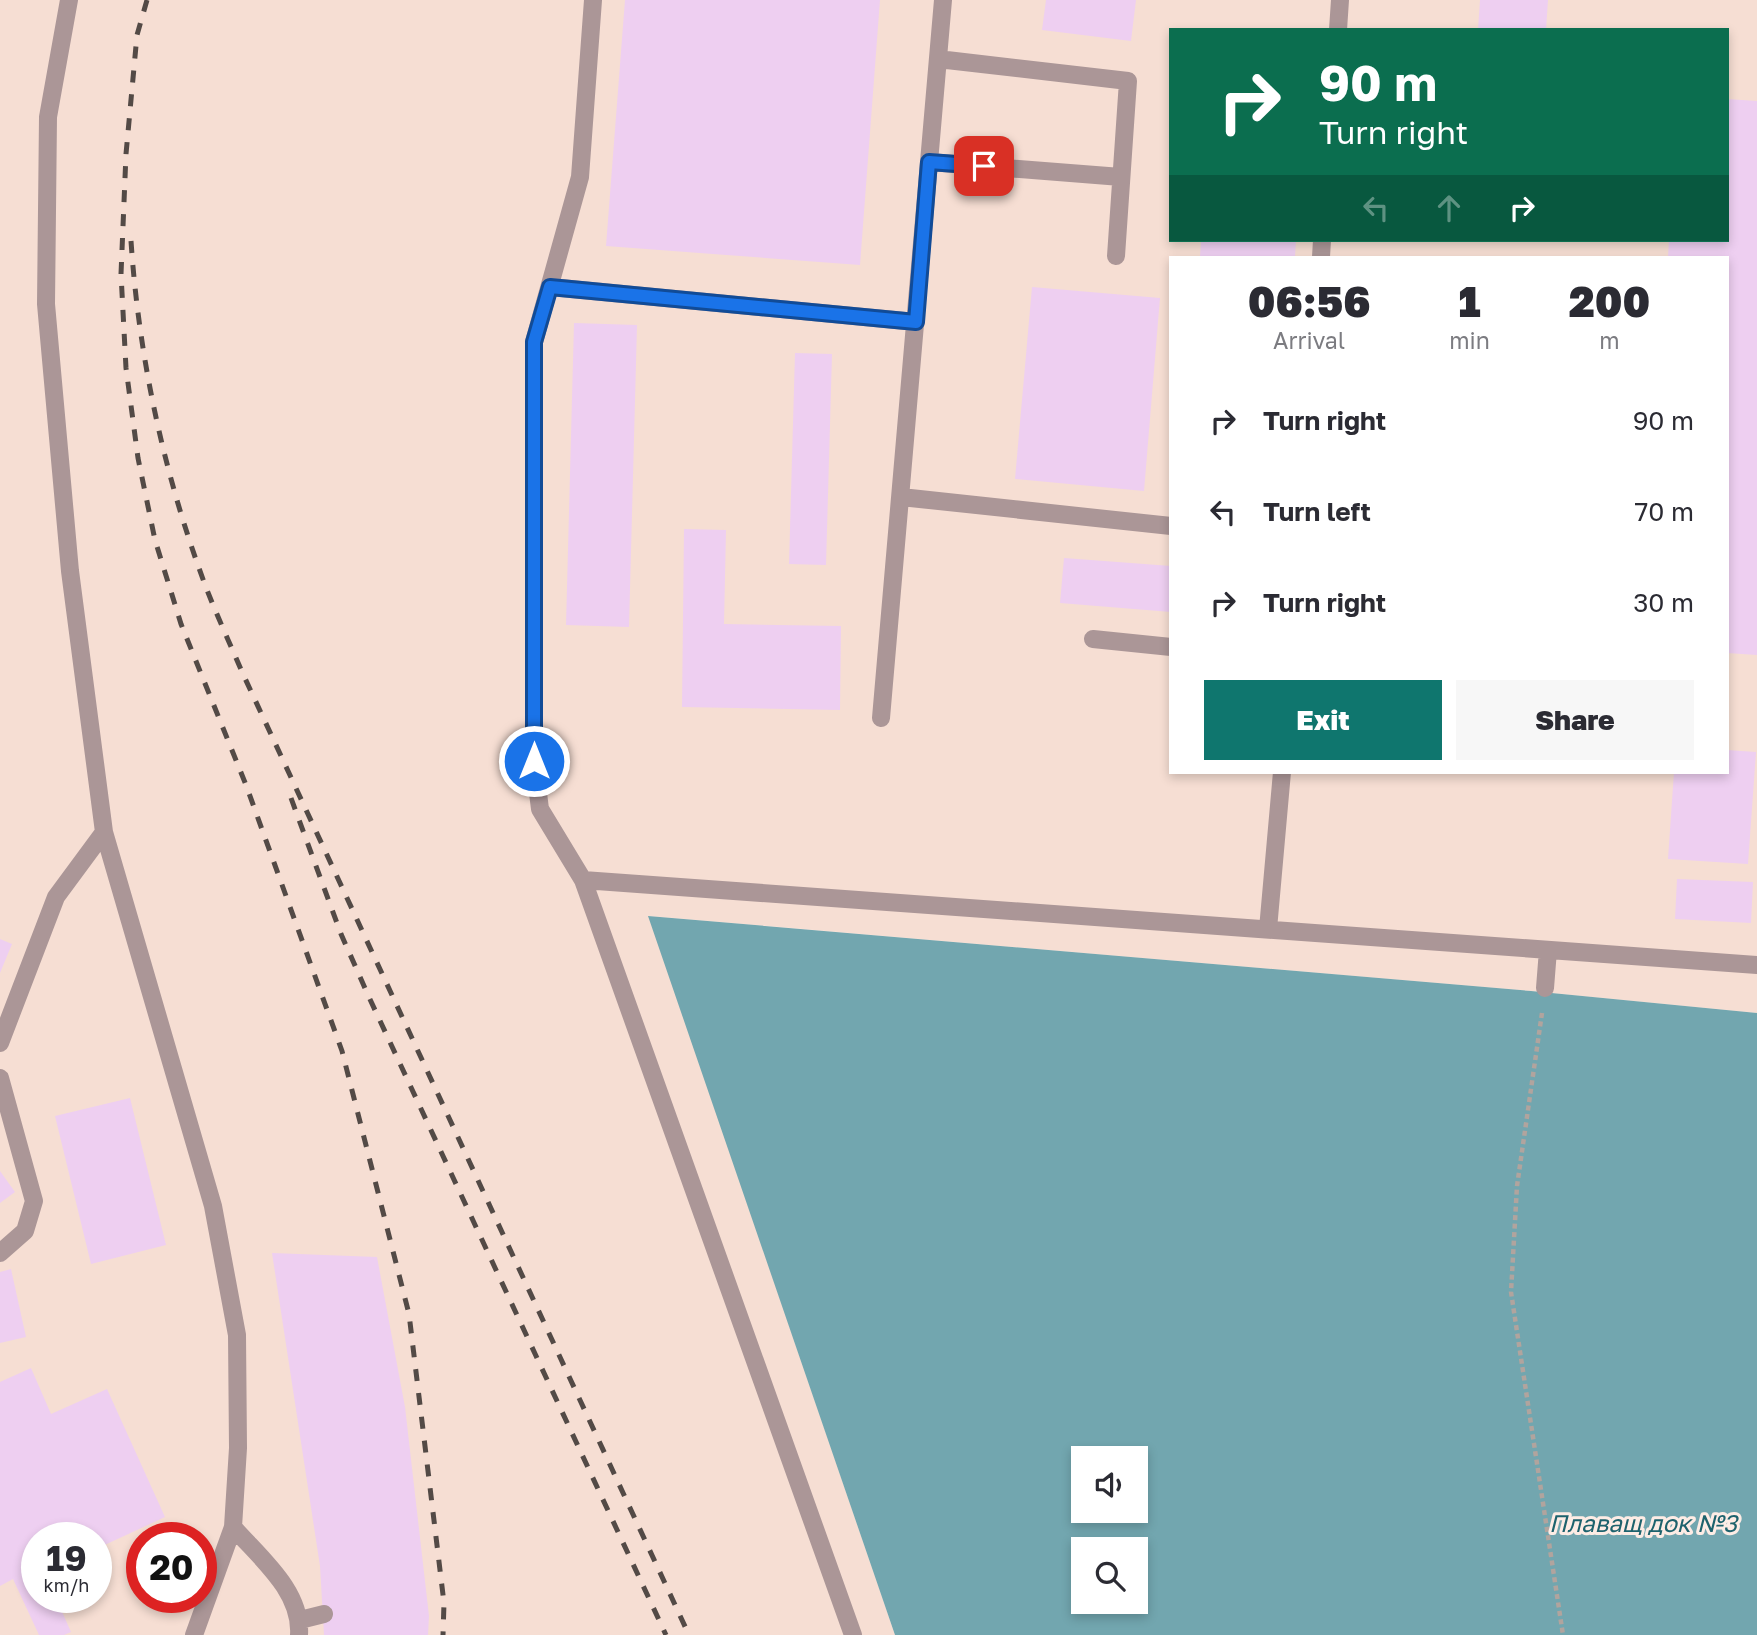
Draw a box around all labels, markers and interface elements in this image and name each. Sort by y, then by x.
text: 90 m [1319,53,1437,112]
icon: right [1204,56,1295,147]
text: Turn right [1319,113,1468,151]
pin [954,136,1014,196]
icon: arrive [965,147,1003,185]
icon: left [1357,189,1395,227]
icon: ahead [1430,189,1468,227]
icon: right [1503,189,1541,227]
text: 06:56 [1248,276,1370,326]
text: 1 [1458,276,1481,326]
text: 200 [1569,276,1650,326]
text: Arrival [1273,326,1345,354]
text: min [1449,326,1490,354]
text: m [1599,326,1620,354]
icon: right [1204,402,1242,440]
text: Turn right [1263,405,1386,436]
text: 90 m [1633,405,1694,436]
icon: left [1204,493,1242,531]
text: Turn left [1263,496,1371,527]
text: 70 m [1635,496,1694,527]
icon: right [1204,584,1242,622]
text: Turn right [1263,587,1386,618]
text: 30 m [1633,587,1694,618]
button: Exit [1204,680,1442,760]
button: Share [1456,680,1694,760]
position arrow [497,724,571,798]
map controls [1071,1446,1148,1614]
button: sound [1071,1446,1148,1523]
water label: Плаващ док №3 [1549,1508,1739,1537]
speed limit sign: 20 [126,1522,217,1613]
text: 19 [46,1537,87,1579]
button: search [1071,1537,1148,1614]
text: km/h [44,1574,89,1596]

